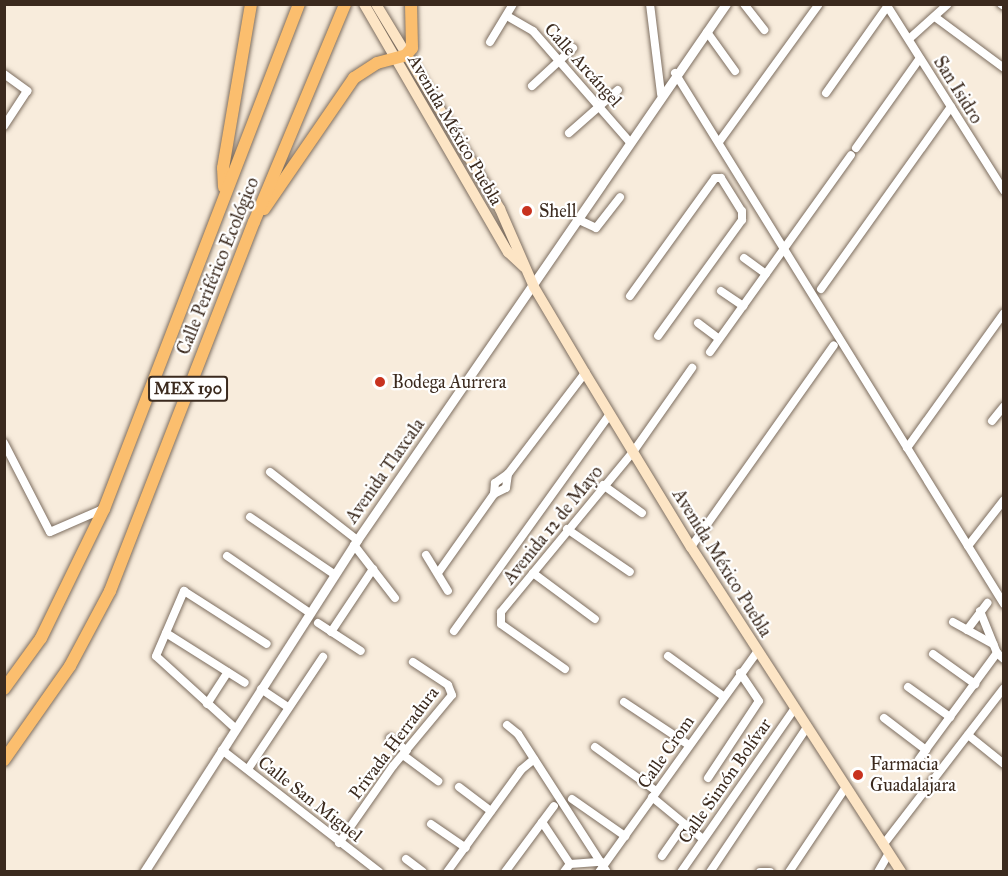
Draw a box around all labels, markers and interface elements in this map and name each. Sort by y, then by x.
street label: Calle Arcángel [540,19,626,111]
street label: Avenida México Puebla [403,51,507,209]
street label: San Isidro [929,52,987,128]
street label: Calle Periférico Ecológico [173,174,263,358]
place label: Shell [539,200,577,222]
marker: Shell [520,204,534,218]
place label: Bodega Aurrera [392,371,506,393]
marker: Bodega Aurrera [373,375,387,389]
road number: MEX 190 [148,376,228,402]
street label: Avenida Tlaxcala [341,414,429,528]
street label: Avenida 12 de Mayo [499,461,607,589]
street label: Avenida México Puebla [668,485,776,641]
street label: Privada Herradura [345,682,443,804]
street label: Calle Crom [633,711,699,793]
street label: Calle Simón Bolívar [674,714,776,848]
street label: Calle San Miguel [253,752,367,846]
place label: Farmacia Guadalajara [870,754,956,796]
marker: Farmacia Guadalajara [851,768,865,782]

